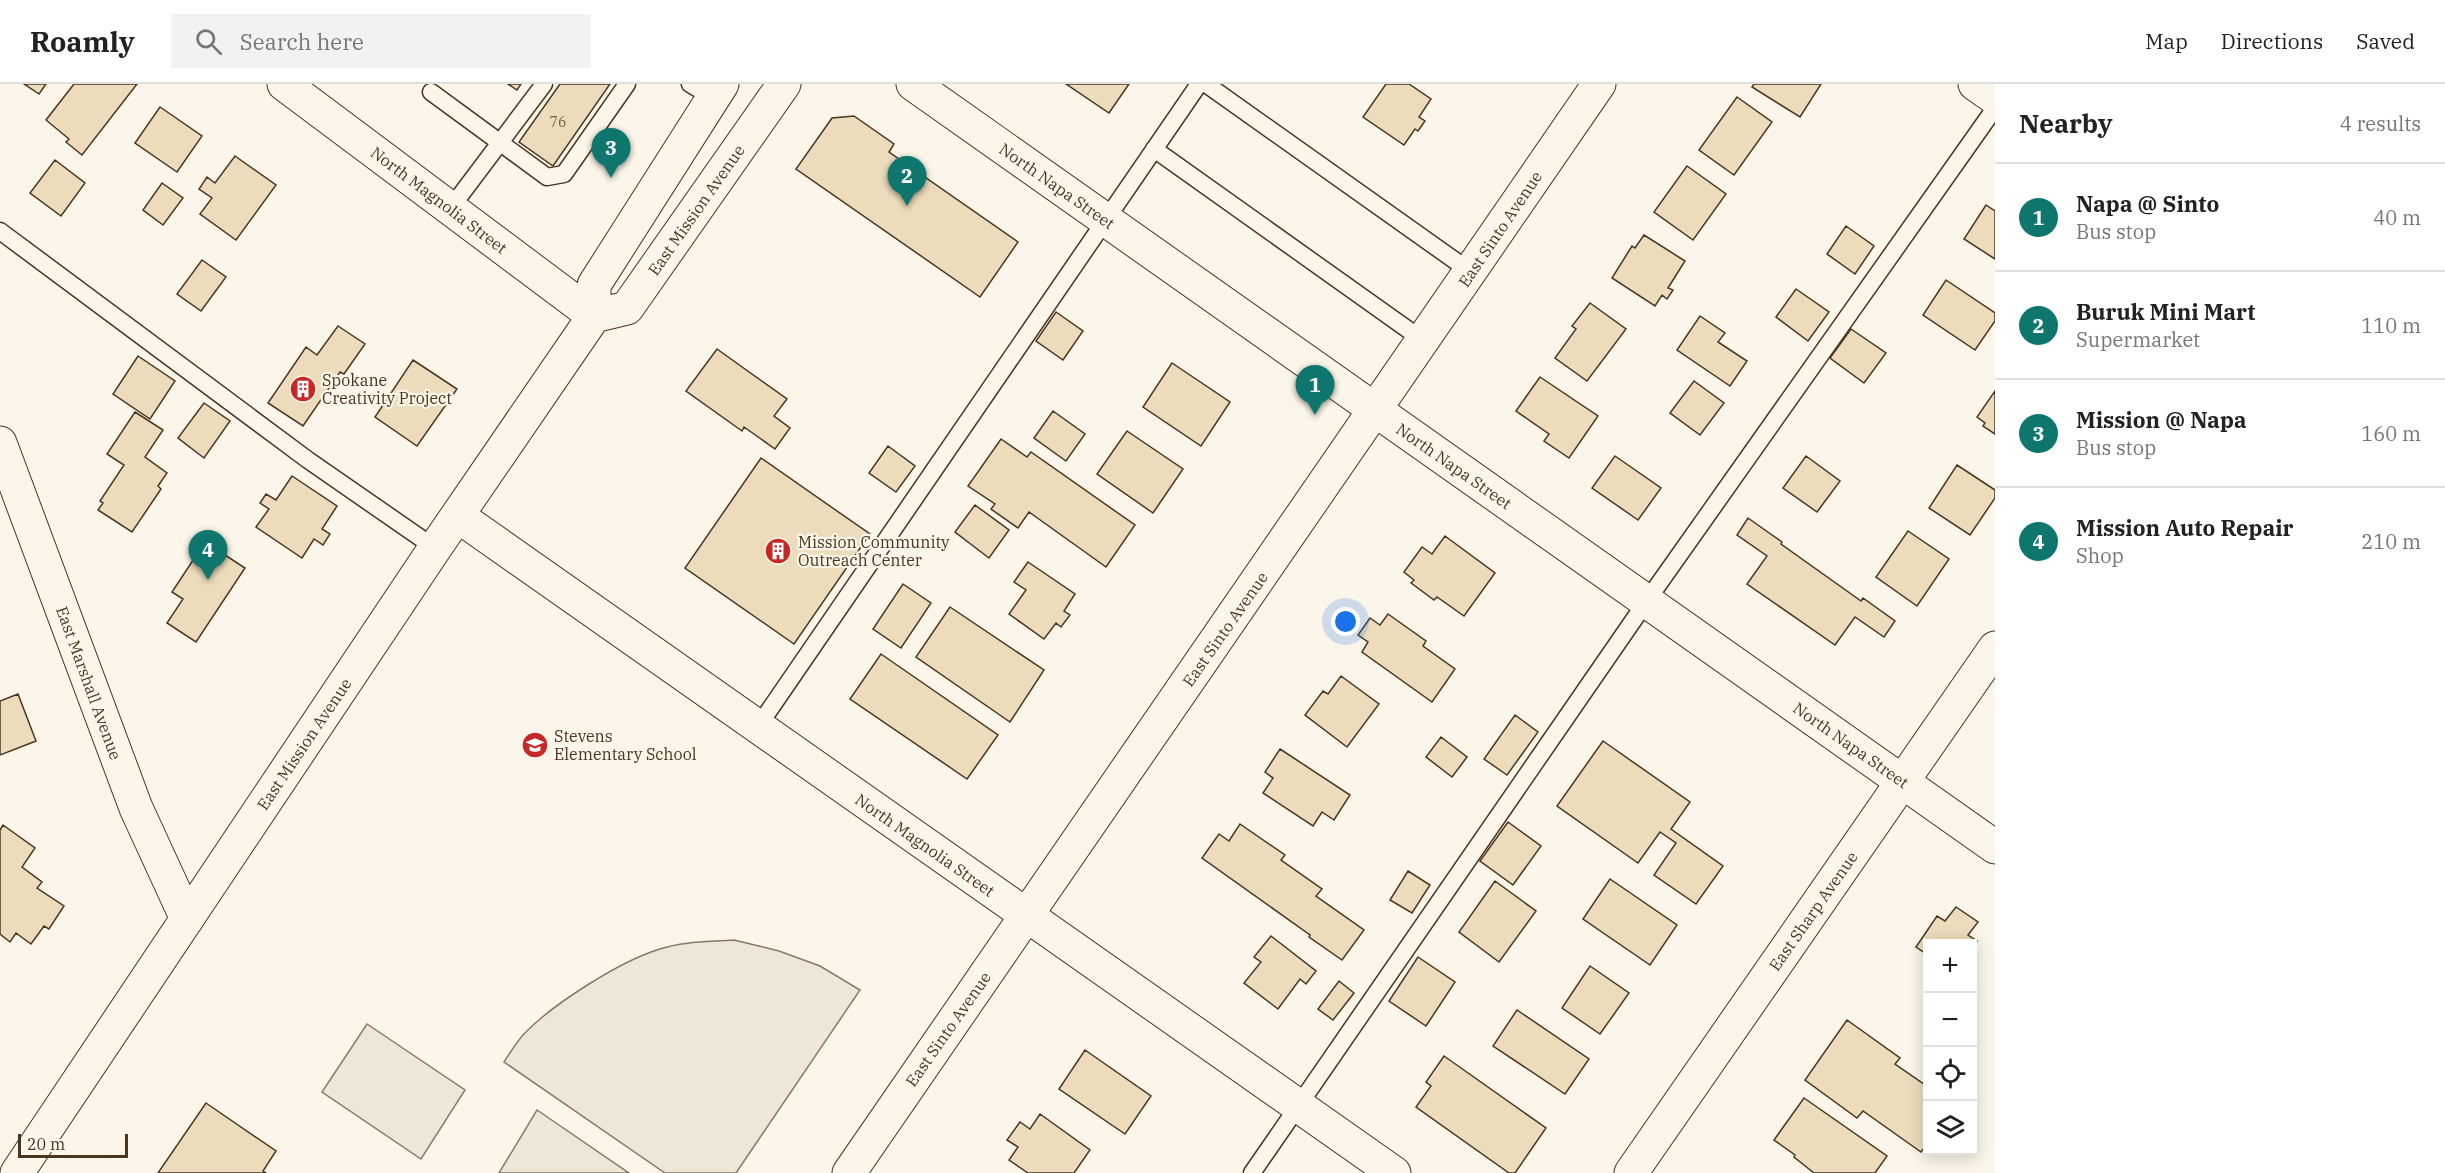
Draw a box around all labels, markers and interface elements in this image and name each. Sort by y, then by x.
search box [171,14,591,68]
text: Roamly [30,23,135,60]
icon: search [192,25,225,58]
text: Search here [240,27,364,56]
text: Map [2145,27,2188,55]
text: Directions [2221,27,2323,55]
text: Saved [2356,27,2415,55]
text: Nearby [2019,106,2113,140]
text: 4 results [2340,110,2421,137]
house number: 76 [550,113,566,131]
pin: 3 [592,128,630,178]
street label: North Napa Street [995,139,1119,234]
street label: East Mission Avenue [643,141,749,279]
street label: North Magnolia Street [367,142,511,258]
pin: 2 [888,156,926,206]
street label: East Sinto Avenue [1454,167,1546,291]
text: Napa @ Sinto [2076,189,2219,218]
text: 1 [2033,204,2045,231]
text: 40 m [2373,204,2421,231]
text: Bus stop [2076,218,2156,245]
text: Buruk Mini Mart [2076,297,2255,326]
text: 2 [2033,312,2045,339]
text: 110 m [2361,312,2421,339]
text: Supermarket [2076,326,2200,353]
pin: 1 [1296,366,1334,415]
place label: Spokane Creativity Project [322,370,452,408]
building icon: Spokane Creativity Project [288,374,318,404]
text: Mission @ Napa [2076,405,2247,434]
street label: North Napa Street [1392,419,1516,514]
text: 3 [2033,420,2045,447]
text: 160 m [2361,420,2421,447]
text: Bus stop [2076,434,2156,461]
text: Mission Auto Repair [2076,513,2293,542]
text: 4 [2033,528,2045,555]
text: 210 m [2361,528,2421,555]
pin: 4 [188,530,228,580]
place label: Mission Community Outreach Center [798,532,950,570]
building icon: Mission Community Outreach Center [763,536,793,566]
text: Shop [2076,542,2124,569]
street label: East Sinto Avenue [1178,568,1272,690]
street label: East Marshall Avenue [52,604,126,762]
your location [1331,607,1360,636]
street label: East Mission Avenue [252,674,356,814]
street label: North Napa Street [1789,698,1913,793]
place label: Stevens Elementary School [554,726,697,764]
school or university icon: Stevens Elementary School [520,730,550,760]
street label: North Magnolia Street [851,789,999,901]
street label: East Sharp Avenue [1764,848,1862,974]
map controls [1923,939,1977,1155]
button: + [1923,939,1977,993]
street label: East Sinto Avenue [901,968,995,1090]
button: − [1923,993,1977,1047]
button: locate [1923,1047,1977,1101]
button: layers [1923,1101,1977,1155]
scale bar [18,1131,128,1158]
text: 20 m [27,1134,65,1154]

